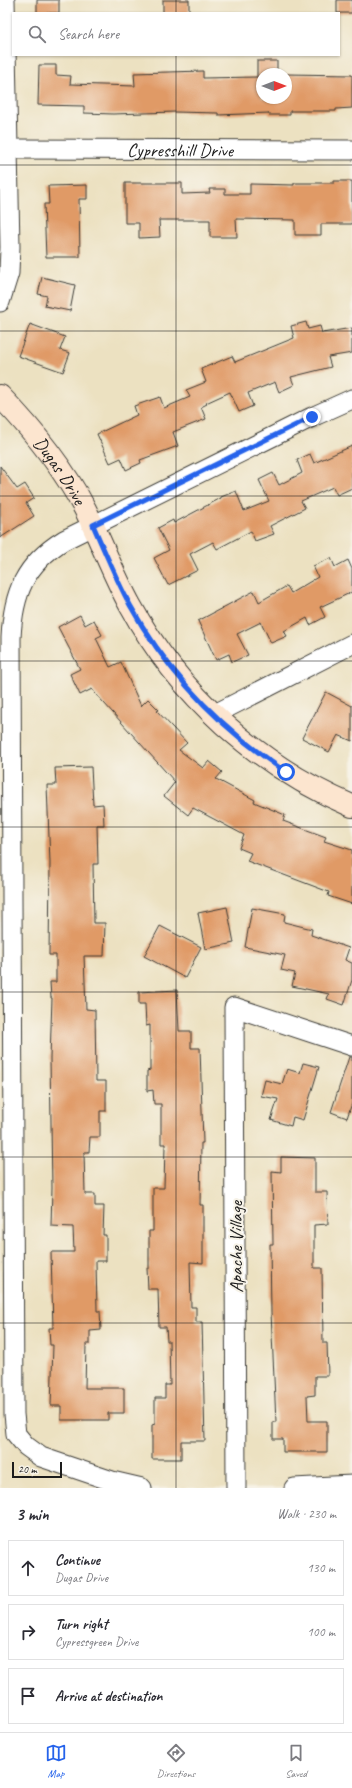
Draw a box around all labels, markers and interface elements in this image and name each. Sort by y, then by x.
search box [12,12,340,56]
icon: search [26,23,48,45]
text: Search here [58,25,119,44]
north arrow [256,68,292,104]
street label: Cypresshill Drive [127,138,235,163]
route end [303,408,321,426]
street label: Dugas Drive [28,432,92,511]
route start [277,763,295,781]
street label: Apache Village [224,1199,248,1293]
scale bar [12,1460,62,1479]
text: 20 m [18,1462,37,1476]
text: 3 min [16,1504,49,1525]
text: Walk · 230 m [277,1506,336,1522]
text: Continue [55,1551,100,1570]
icon: ahead [17,1557,39,1579]
text: 130 m [307,1560,335,1576]
text: Dugas Drive [55,1570,108,1586]
text: Turn right [55,1615,108,1634]
icon: right [17,1621,39,1643]
text: 100 m [307,1624,335,1640]
text: Cypressgreen Drive [55,1634,138,1650]
icon: arrive [17,1685,39,1707]
text: Arrive at destination [55,1687,162,1706]
tab: Map [45,1742,67,1780]
tab: Directions [157,1742,195,1780]
tab: Saved [285,1742,307,1780]

